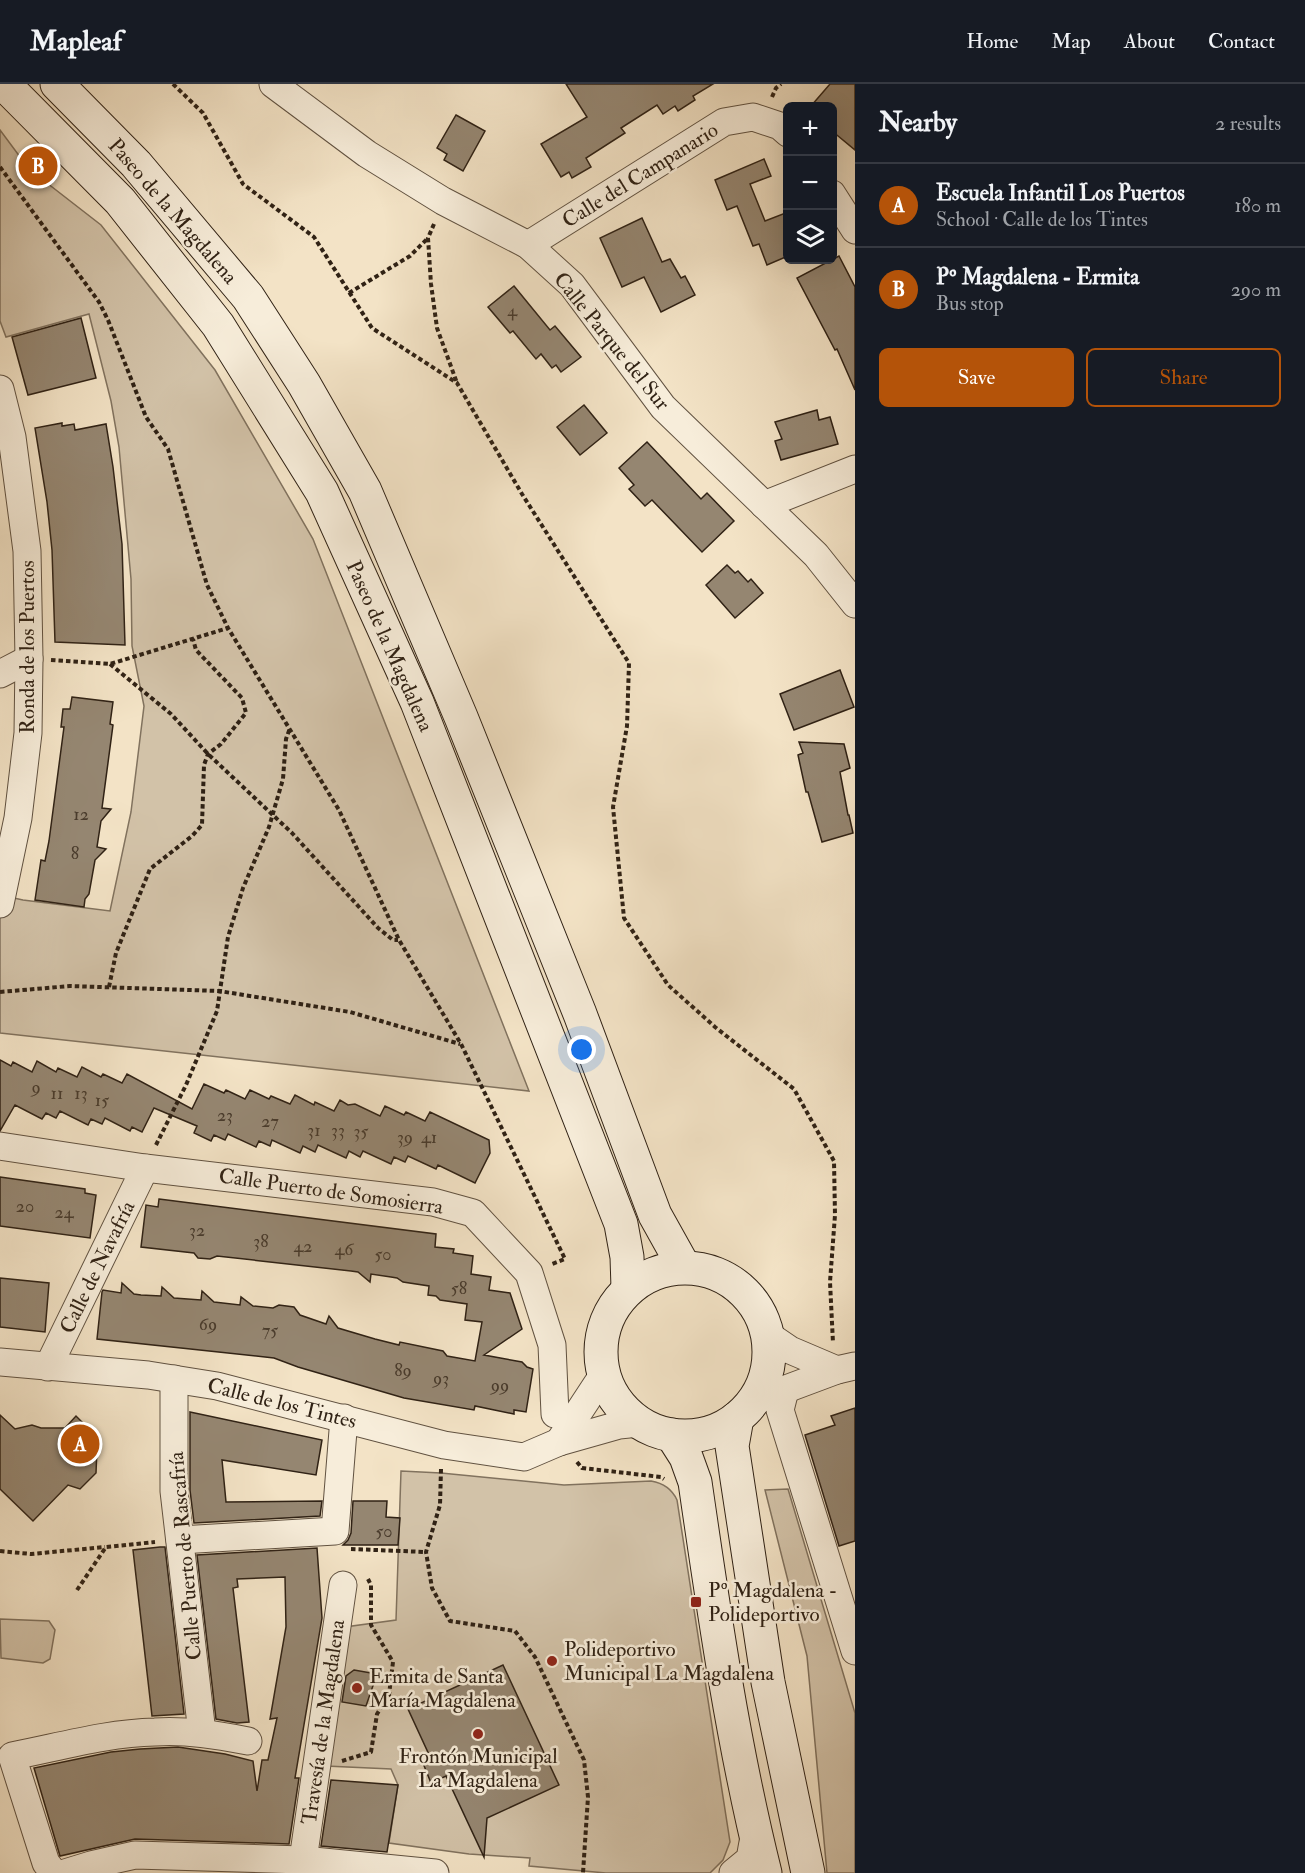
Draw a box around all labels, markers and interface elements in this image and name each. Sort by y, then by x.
text: Mapleaf [30,24,122,59]
text: Home [966,28,1018,55]
text: Map [1051,28,1091,55]
text: About [1124,28,1175,55]
text: Contact [1208,28,1275,55]
map controls [783,102,837,264]
button: + [783,102,837,156]
text: Nearby [879,107,957,139]
text: 2 results [1215,111,1281,136]
street label: Calle del Campanario [557,117,723,234]
street label: Paseo de la Magdalena [102,133,244,290]
pin: B [18,144,57,188]
button: − [783,156,837,210]
text: Escuela Infantil Los Puertos [936,179,1185,207]
text: A [892,193,905,218]
text: 180 m [1234,193,1281,218]
text: School · Calle de los Tintes [936,207,1148,232]
button: layers [783,210,837,264]
text: Pº Magdalena - Ermita [936,263,1139,291]
street label: Calle Parque del Sur [548,267,676,416]
text: B [892,277,905,302]
text: 290 m [1231,277,1281,302]
text: Bus stop [936,291,1004,316]
house number: 4 [507,299,518,322]
button: Save [879,348,1074,407]
button: Share [1086,348,1281,407]
street label: Paseo de la Magdalena [340,556,440,736]
street label: Ronda de los Puertos [14,560,41,734]
house number: 12 [73,803,89,826]
house number: 8 [71,842,79,865]
your location [567,1035,596,1064]
house number: 9 [29,1076,41,1099]
house number: 11 [51,1082,63,1105]
house number: 13 [74,1082,88,1105]
house number: 15 [95,1089,109,1112]
house number: 23 [217,1104,233,1127]
house number: 27 [261,1110,279,1133]
house number: 31 [307,1119,321,1142]
house number: 33 [331,1119,345,1142]
house number: 35 [354,1120,368,1143]
house number: 39 [397,1126,413,1149]
house number: 41 [421,1126,437,1149]
street label: Calle Puerto de Somosierra [217,1162,445,1221]
house number: 20 [16,1195,34,1218]
street label: Calle de Navafría [54,1196,141,1338]
house number: 24 [55,1201,75,1224]
house number: 32 [189,1219,205,1242]
house number: 38 [253,1230,269,1253]
house number: 42 [294,1235,312,1258]
house number: 46 [335,1238,354,1261]
house number: 50 [375,1243,391,1266]
house number: 58 [451,1277,467,1300]
house number: 69 [199,1313,217,1336]
house number: 75 [262,1319,278,1342]
house number: 89 [394,1359,412,1382]
house number: 93 [431,1367,449,1390]
street label: Calle de los Tintes [204,1372,359,1435]
house number: 99 [489,1374,509,1397]
pin: A [60,1422,100,1466]
street label: Calle Puerto de Rascafría [163,1450,208,1661]
house number: 50 [376,1520,392,1543]
place label: Pº Magdalena - Polideportivo [708,1577,838,1628]
marker: Pº Magdalena - Polideportivo [689,1595,703,1609]
street label: Travesía de la Magdalena [296,1618,351,1826]
place label: Polideportivo Municipal La Magdalena [564,1636,775,1687]
marker: Polideportivo Municipal La Magdalena [545,1654,559,1668]
place label: Ermita de Santa María Magdalena [369,1663,516,1714]
marker: Ermita de Santa María Magdalena [350,1681,364,1695]
marker: Frontón Municipal La Magdalena [471,1727,485,1741]
place label: Frontón Municipal La Magdalena [398,1743,558,1794]

